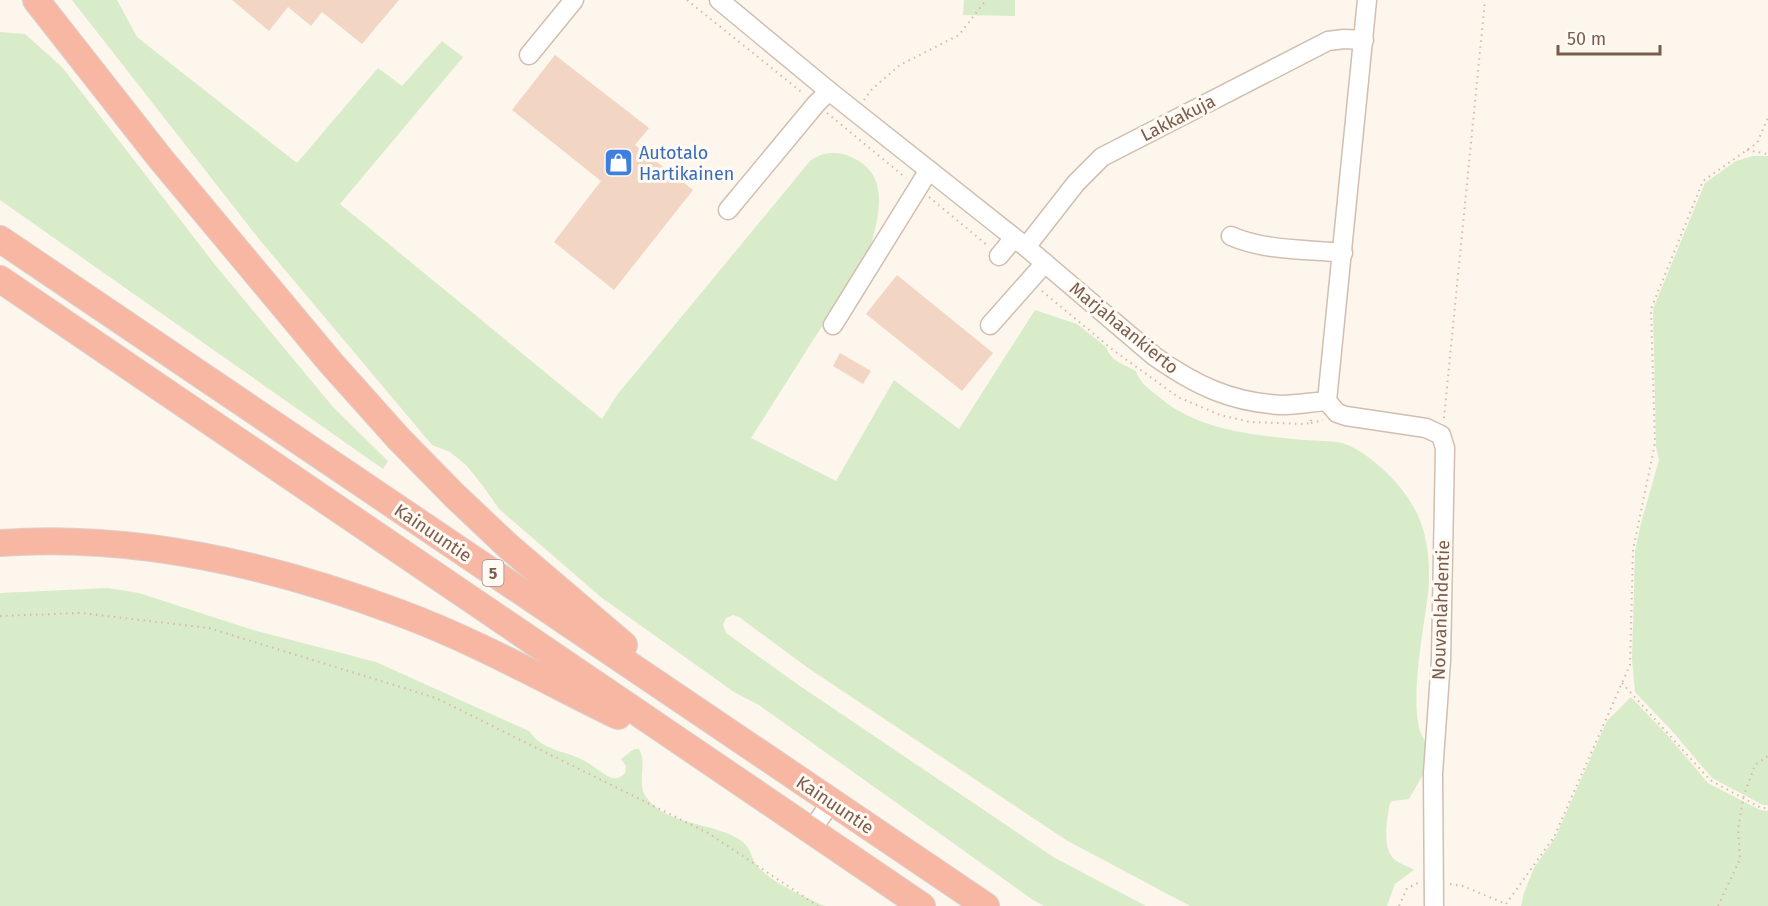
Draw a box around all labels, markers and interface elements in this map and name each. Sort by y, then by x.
scale bar [1558,18,1660,56]
text: 50 m [1567,28,1606,50]
street label: Lakkakuja [1137,90,1219,146]
place label: Autotalo Hartikainen [639,142,734,185]
shop icon: Autotalo Hartikainen [602,147,634,179]
street label: Marjahaankierto [1065,277,1183,379]
street label: Kainuuntie [390,499,476,567]
street label: Nouvanlahdentie [1428,540,1454,680]
road number: 5 [482,560,504,586]
street label: Kainuuntie [792,771,878,839]

